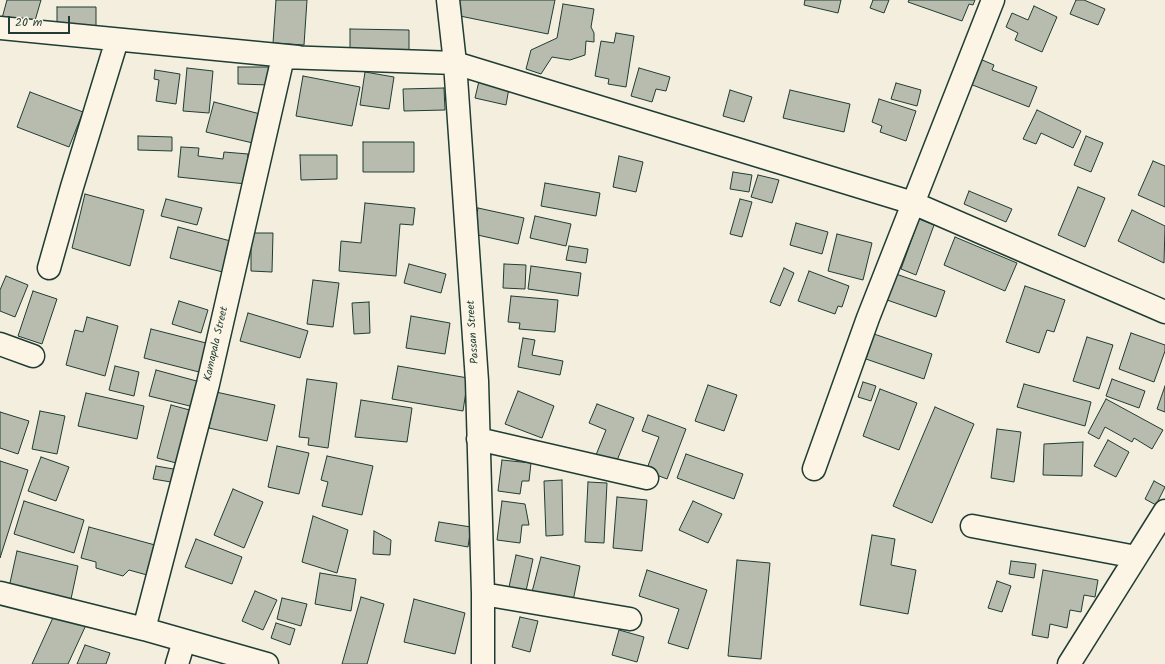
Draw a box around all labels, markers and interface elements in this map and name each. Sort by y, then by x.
scale bar [10,8,72,34]
text: 20 m [15,13,42,32]
street label: Passan Street [465,300,483,364]
street label: Kamapala Street [202,305,232,383]

